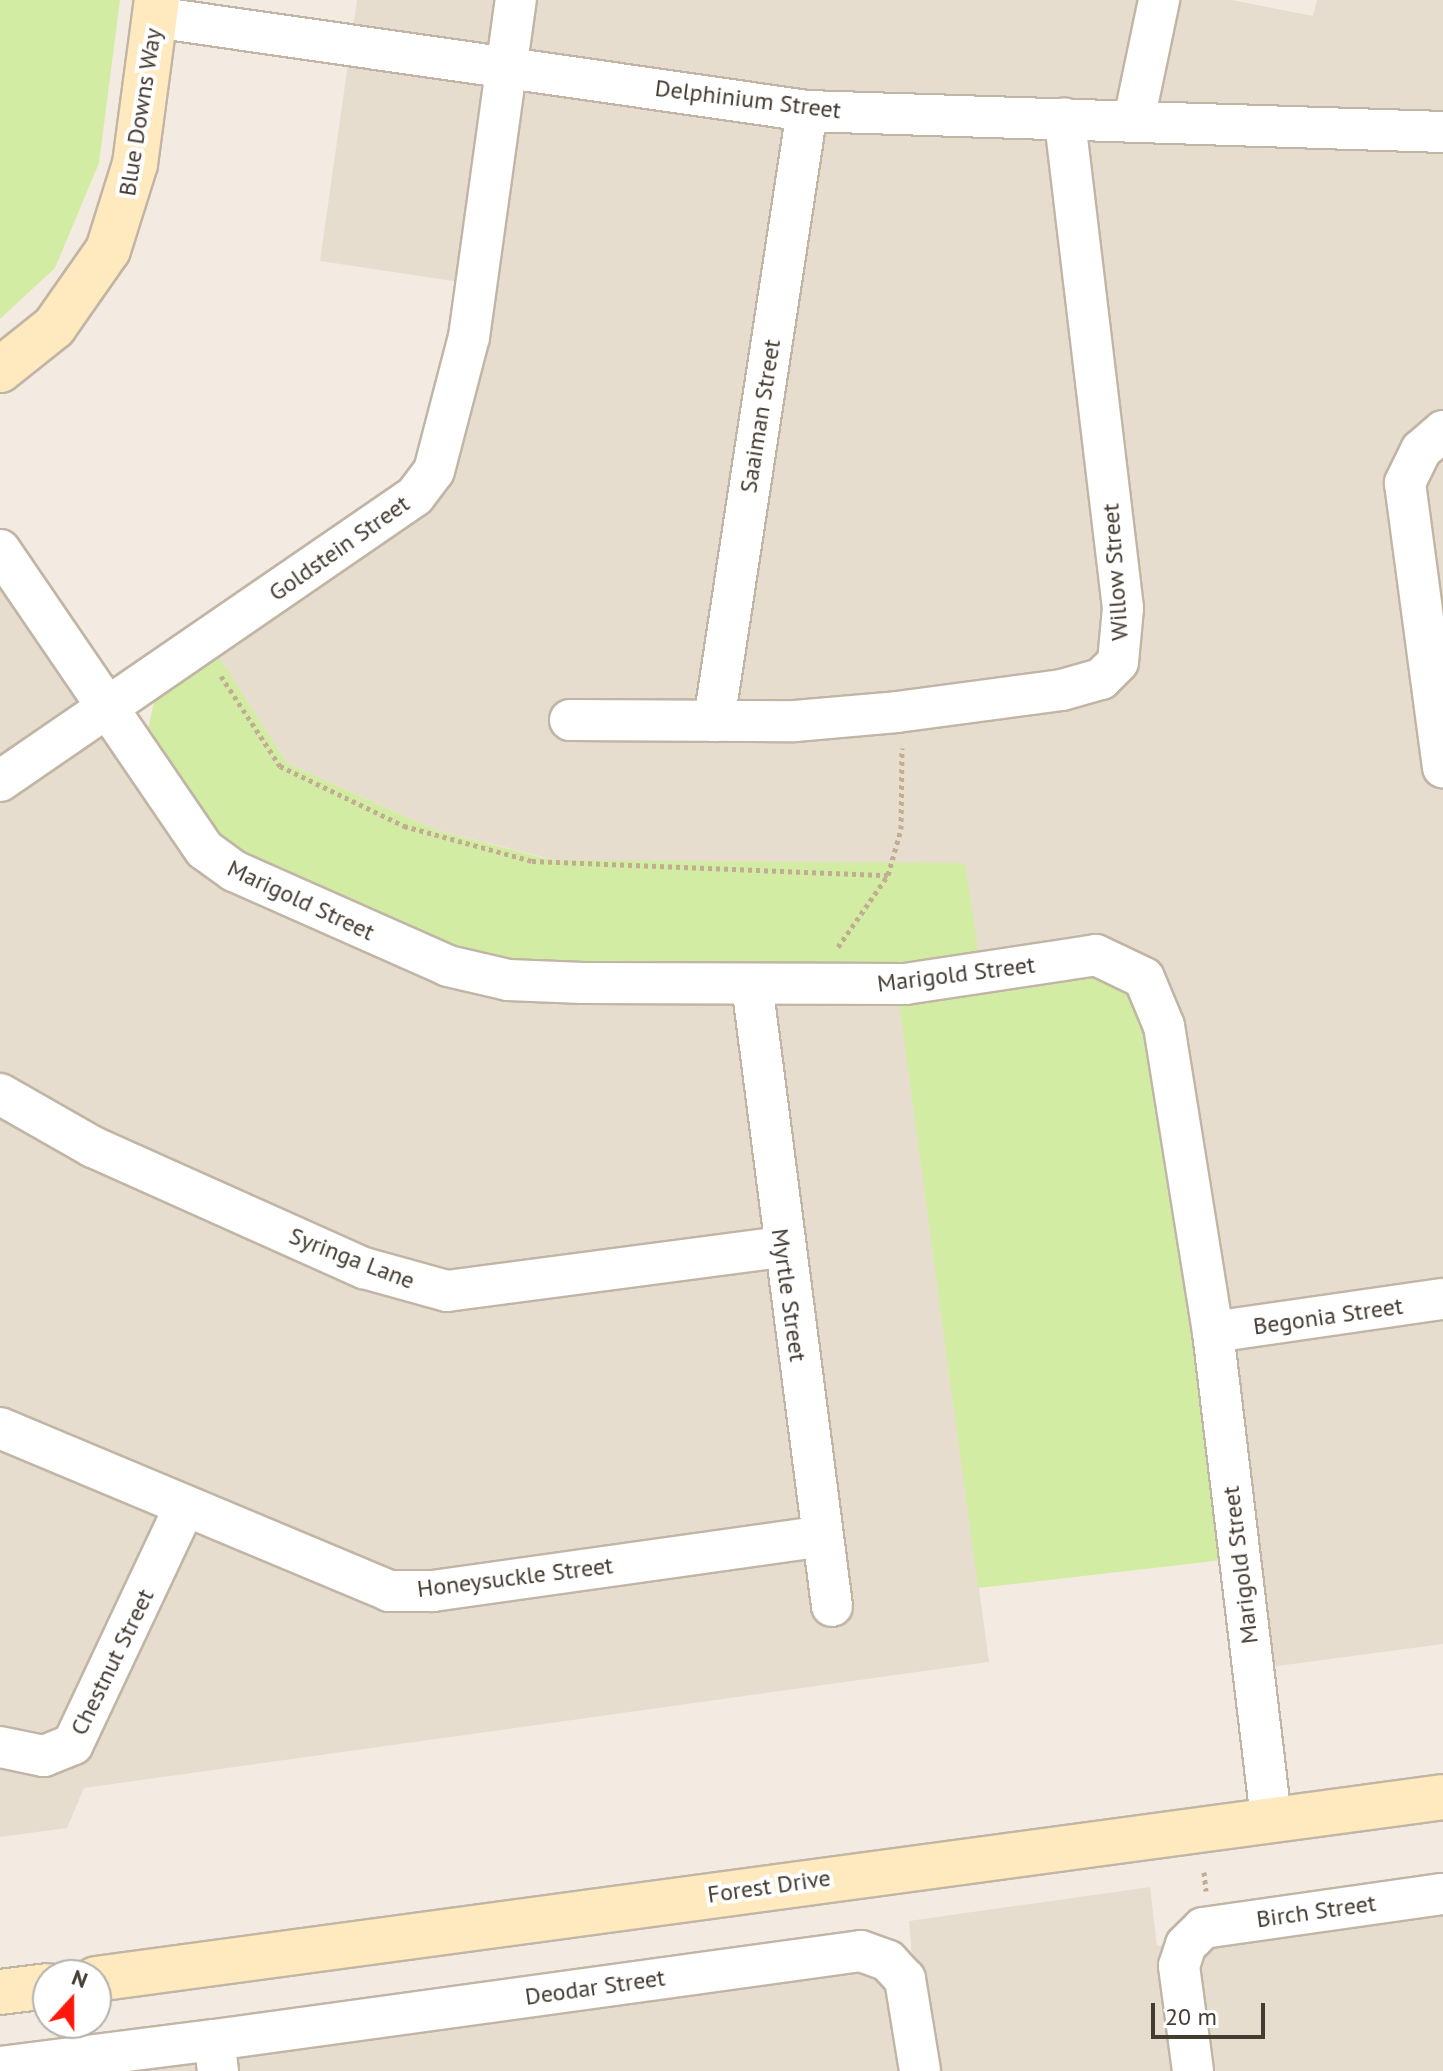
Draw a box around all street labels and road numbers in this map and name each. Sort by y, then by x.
street label: Blue Downs Way [112,26,168,198]
street label: Delphinium Street [653,73,843,125]
street label: Saaiman Street [734,337,786,495]
street label: Goldstein Street [263,489,415,607]
street label: Willow Street [1096,502,1134,642]
street label: Marigold Street [223,853,379,947]
street label: Marigold Street [875,950,1037,998]
street label: Syringa Lane [285,1221,419,1295]
street label: Myrtle Street [765,1227,813,1363]
street label: Begonia Street [1251,1291,1405,1341]
street label: Marigold Street [1216,1484,1264,1646]
street label: Honeysuckle Street [415,1551,615,1603]
street label: Chestnut Street [64,1584,160,1740]
street label: Forest Drive [706,1863,832,1909]
street label: Birch Street [1254,1888,1378,1934]
street label: Deodar Street [523,1963,667,2011]

